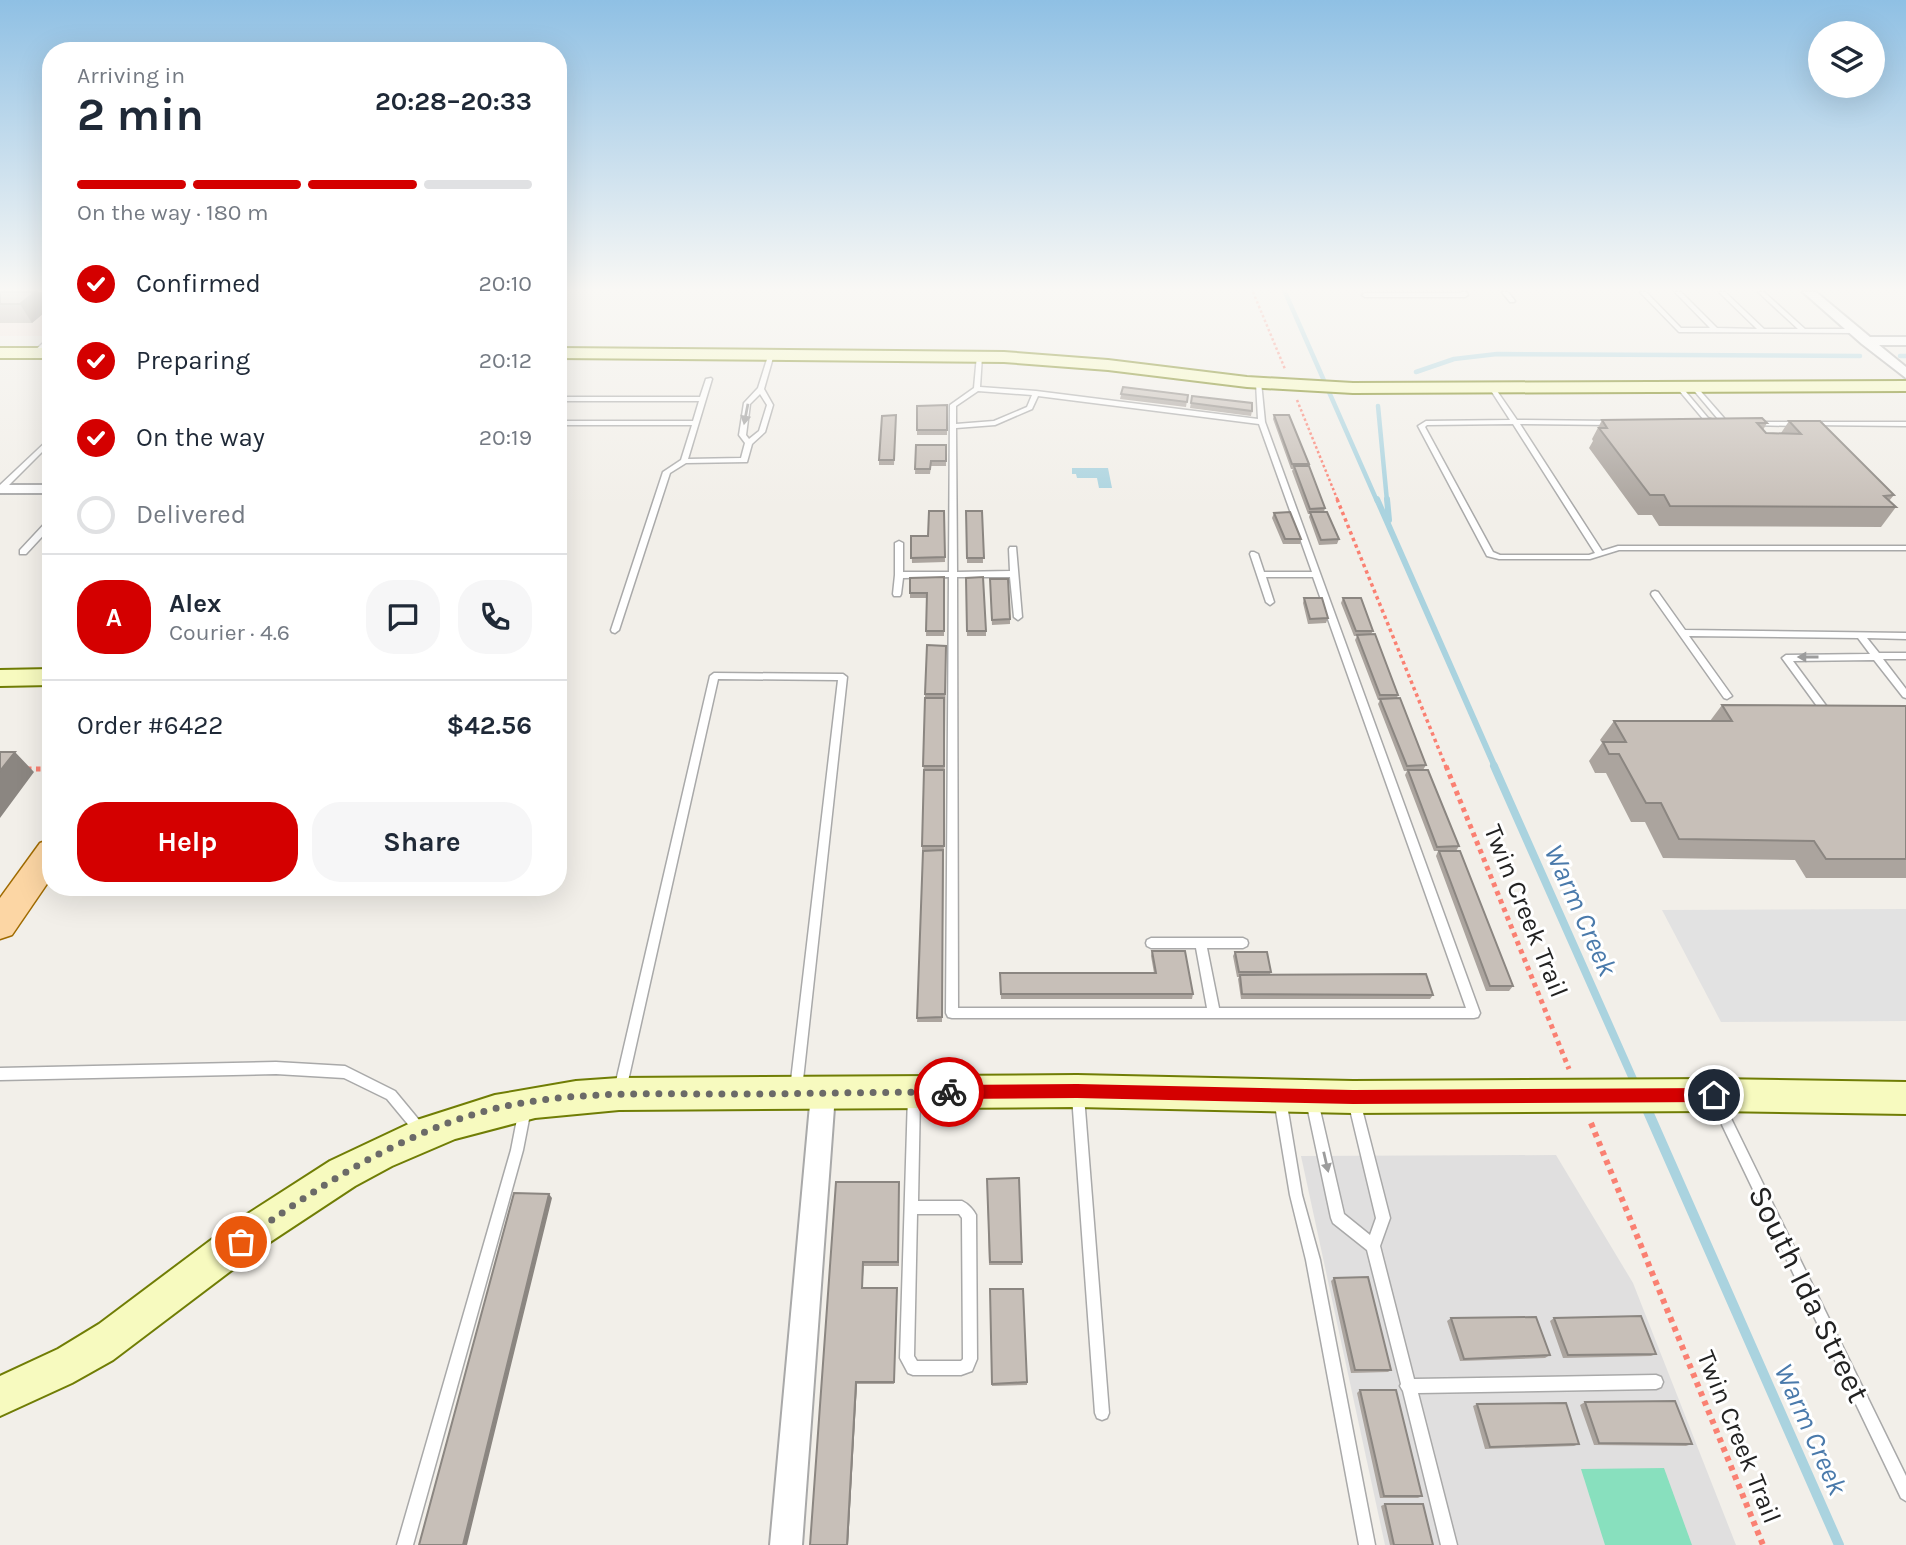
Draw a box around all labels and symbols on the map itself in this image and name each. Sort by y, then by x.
one-way arrow [740,404,751,426]
one-way arrow [1797,652,1819,663]
street label: Twin Creek Trail [1477,820,1575,1002]
water label: Warm Creek [1537,839,1625,981]
courier [914,1057,984,1127]
pin [1684,1065,1744,1125]
one-way arrow [1320,1151,1331,1173]
street label: South Ida Street [1741,1180,1877,1408]
pin [211,1212,271,1272]
street label: Twin Creek Trail [1690,1346,1788,1528]
water label: Warm Creek [1767,1358,1855,1500]

